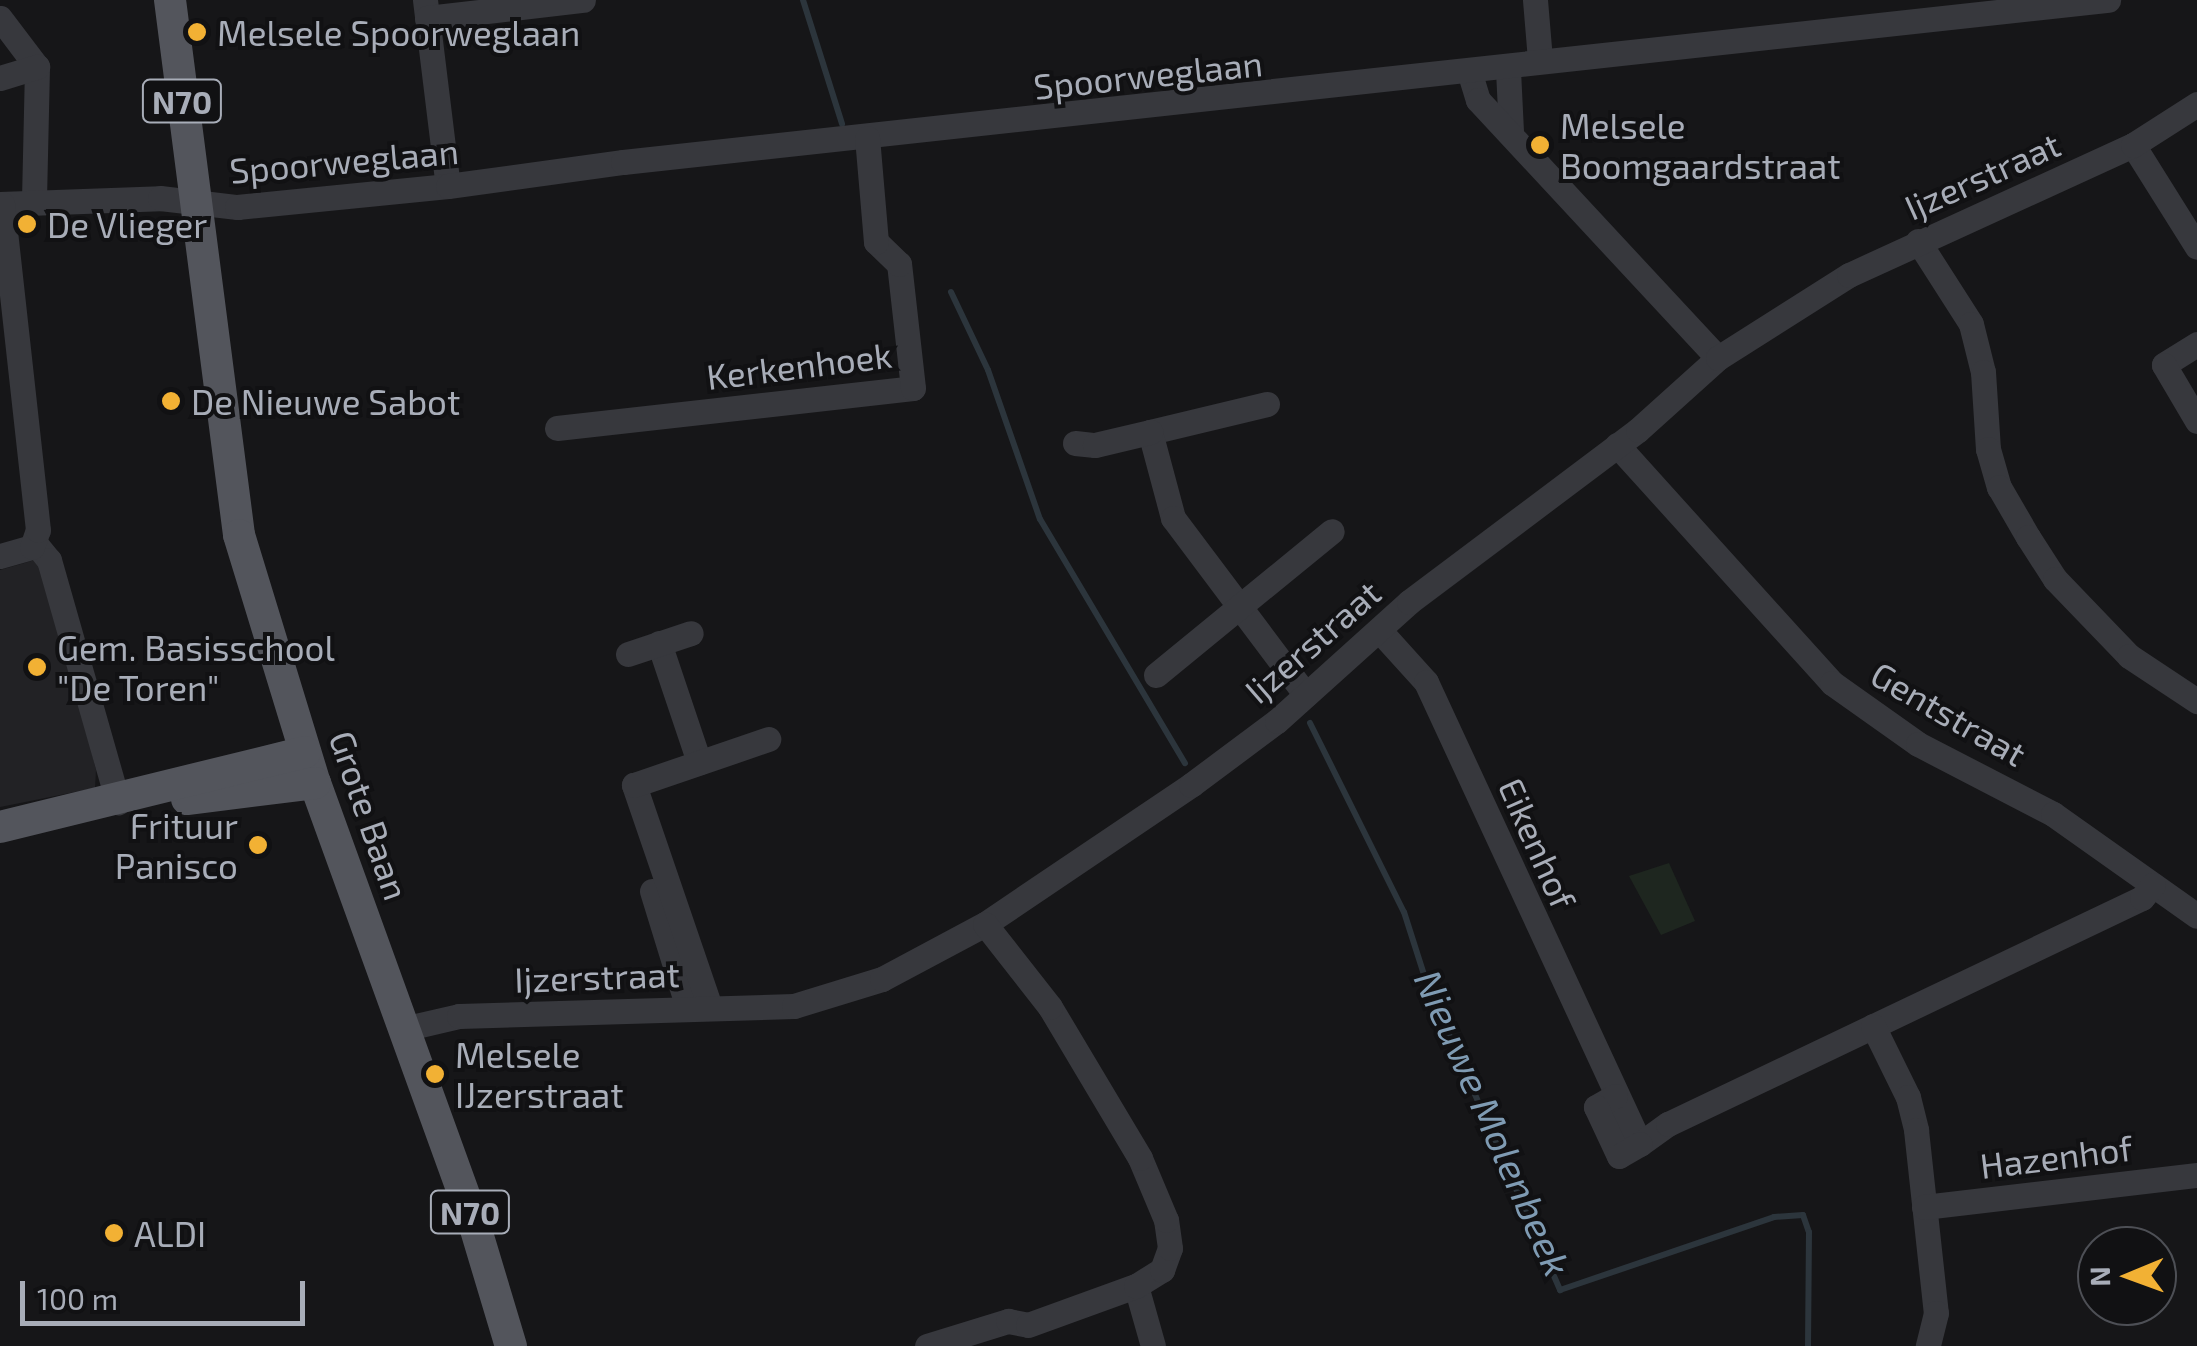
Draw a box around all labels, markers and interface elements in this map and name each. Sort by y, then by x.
place label: Melsele Spoorweglaan [217,11,580,53]
marker: Melsele Spoorweglaan [186,21,208,43]
street label: Spoorweglaan [1031,41,1265,107]
road number: N70 [140,74,224,128]
place label: Melsele Boomgaardstraat [1560,104,1841,186]
street label: Ijzerstraat [1898,122,2066,228]
street label: Spoorweglaan [228,129,460,191]
marker: Melsele Boomgaardstraat [1529,134,1551,156]
place label: De Vlieger [47,203,208,245]
marker: De Vlieger [16,213,38,235]
street label: Kerkenhoek [704,333,894,397]
place label: De Nieuwe Sabot [191,380,460,422]
marker: De Nieuwe Sabot [160,390,182,412]
street label: Ijzerstraat [1236,571,1388,711]
place label: Gem. Basisschool "De Toren" [57,626,335,708]
street label: Gentstraat [1864,652,2034,774]
marker: Gem. Basisschool "De Toren" [26,656,48,678]
street label: Grote Baan [322,725,418,905]
street label: Eikenhof [1491,771,1585,915]
place label: Frituur Panisco [115,804,238,886]
marker: Frituur Panisco [247,834,269,856]
street label: Ijzerstraat [514,952,680,1000]
water label: Nieuwe Molenbeek [1405,963,1581,1283]
place label: Melsele IJzerstraat [455,1033,624,1115]
marker: Melsele IJzerstraat [424,1063,446,1085]
street label: Hazenhof [1978,1126,2134,1186]
road number: N70 [428,1185,512,1239]
place label: ALDI [134,1212,206,1254]
marker: ALDI [103,1222,125,1244]
north arrow [2077,1226,2177,1326]
scale bar [25,1261,310,1323]
text: N [2082,1266,2116,1287]
text: 100 m [37,1280,118,1316]

